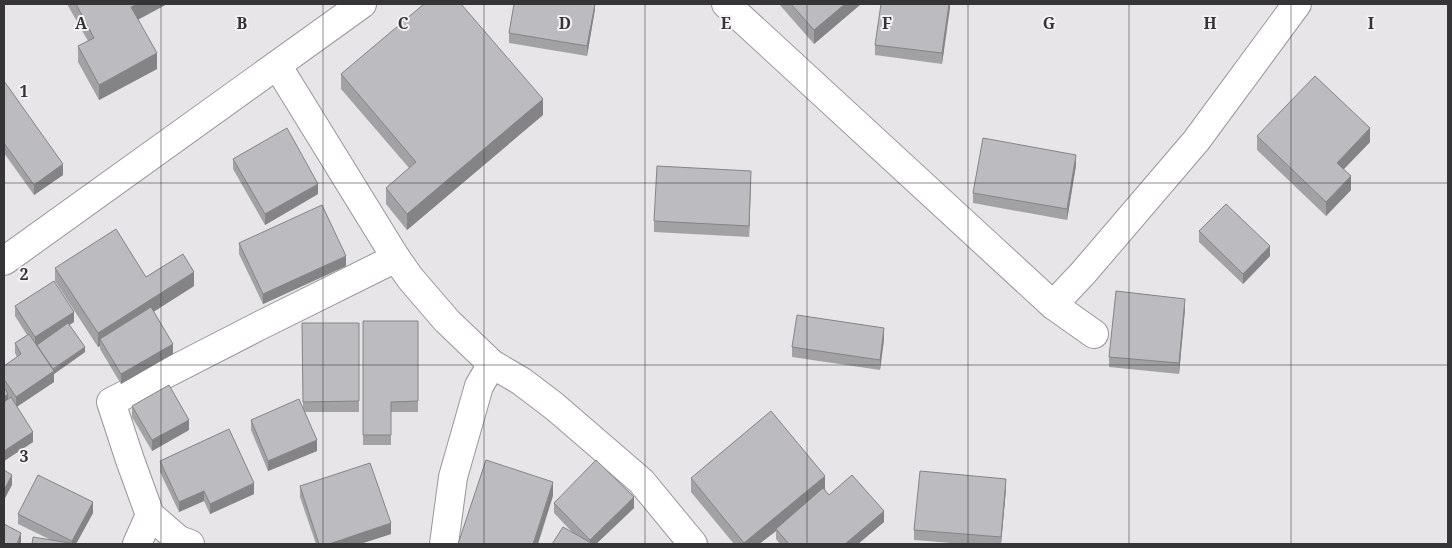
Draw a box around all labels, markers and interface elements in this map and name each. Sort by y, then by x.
text: A [75,12,88,34]
text: B [237,12,248,34]
text: C [398,12,409,34]
text: D [559,12,571,34]
text: E [721,12,731,34]
text: F [882,12,892,34]
text: G [1043,12,1055,34]
text: H [1203,12,1217,34]
text: I [1368,12,1374,34]
text: 1 [19,80,29,102]
text: 2 [19,263,29,285]
text: 3 [19,445,29,467]

